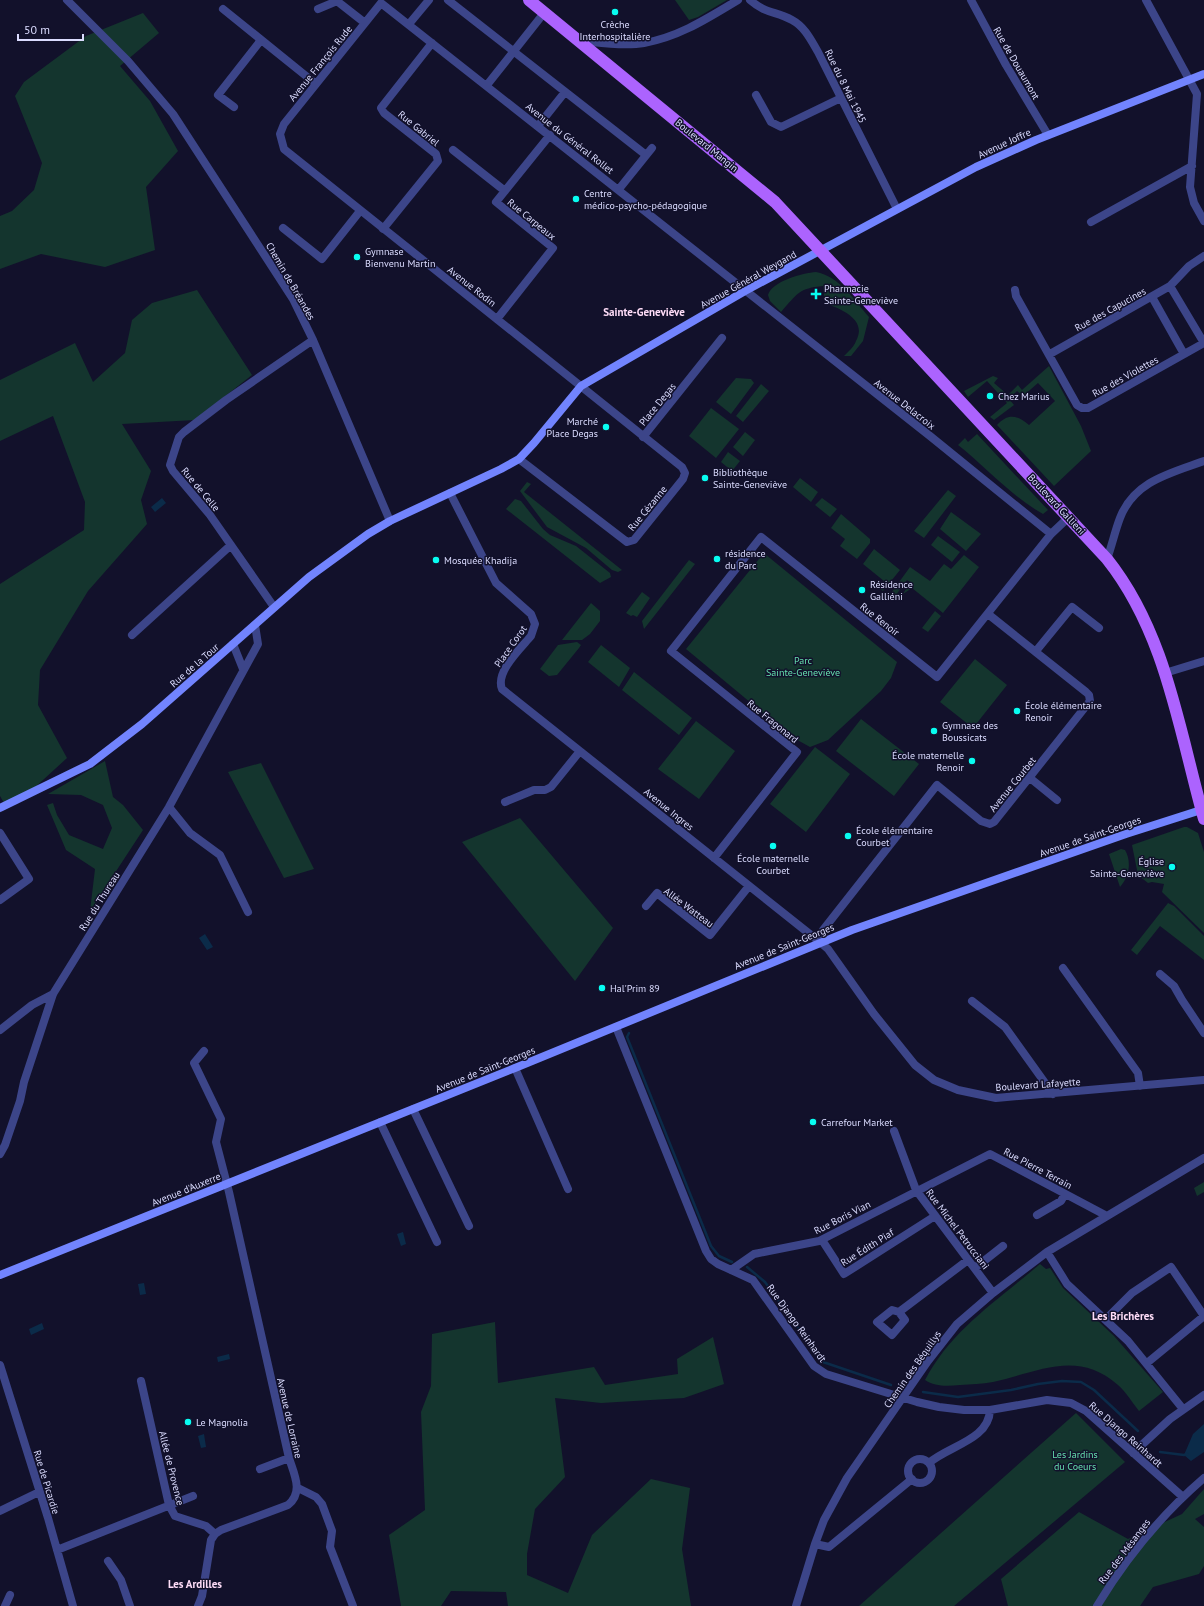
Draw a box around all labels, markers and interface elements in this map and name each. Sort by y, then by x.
marker: Crèche Interhospitalière [610,7,620,17]
scale bar [18,16,83,42]
place label: Crèche Interhospitalière [580,18,650,43]
text: 50 m [24,22,50,37]
street label: Avenue François Rude [286,23,355,104]
street label: Rue de Douaumont [990,24,1043,103]
street label: Rue du 8 Mai 1945 [822,47,869,125]
street label: Avenue du Général Rollet [523,100,617,177]
street label: Rue Gabriel [395,108,442,149]
street label: Boulevard Mangin [672,116,741,175]
street label: Avenue Joffre [976,126,1033,161]
place label: Centre médico-psycho-pédagogique [584,187,707,212]
marker: Centre médico-psycho-pédagogique [571,194,581,204]
street label: Rue Carpeaux [505,196,559,243]
street label: Chemin de Bréandes [263,240,318,322]
place label: Gymnase Bienvenu Martin [365,245,436,270]
street label: Avenue Général Weygand [698,248,799,311]
marker: Gymnase Bienvenu Martin [352,252,362,262]
street label: Avenue Rodin [445,263,499,309]
place label: Pharmacie Sainte-Geneviève [824,282,898,307]
street label: Rue des Capucines [1072,284,1148,334]
marker: Pharmacie Sainte-Geneviève [811,289,821,299]
district label: Sainte-Geneviève [603,305,685,319]
street label: Rue des Violettes [1090,353,1161,400]
street label: Avenue Delacroix [871,376,938,432]
street label: Place Degas [636,380,679,428]
place label: Chez Marius [998,390,1050,403]
marker: Chez Marius [985,391,995,401]
place label: Marché Place Degas [546,415,598,440]
marker: Marché Place Degas [601,422,611,432]
street label: Rue de Celle [178,465,223,514]
place label: Bibliothèque Sainte-Geneviève [713,466,787,491]
street label: Boulevard Gallieni [1025,471,1088,537]
marker: Bibliothèque Sainte-Geneviève [700,473,710,483]
street label: Rue Cézanne [625,483,670,534]
place label: résidence du Parc [725,547,766,572]
place label: Mosquée Khadija [444,554,517,567]
marker: résidence du Parc [712,554,722,564]
marker: Mosquée Khadija [431,555,441,565]
place label: Résidence Galliéni [870,578,913,603]
marker: Résidence Galliéni [857,585,867,595]
street label: Rue Renoir [857,600,902,639]
street label: Place Corot [491,622,530,670]
street label: Rue de la Tour [167,640,222,690]
park label: Parc Sainte-Geneviève [766,654,840,679]
street label: Rue Fragonard [744,697,801,746]
place label: École élémentaire Renoir [1025,699,1102,724]
marker: École élémentaire Renoir [1012,706,1022,716]
place label: Gymnase des Boussicats [942,719,998,744]
marker: Gymnase des Boussicats [929,726,939,736]
place label: École maternelle Renoir [892,749,965,774]
street label: Avenue Courbet [986,754,1039,815]
marker: École maternelle Renoir [967,756,977,766]
street label: Avenue Ingres [641,785,696,833]
street label: Avenue de Saint-Georges [1038,813,1143,860]
place label: École élémentaire Courbet [856,824,933,849]
marker: École élémentaire Courbet [843,831,853,841]
marker: École maternelle Courbet [768,841,778,851]
place label: École maternelle Courbet [737,852,809,877]
place label: Église Sainte-Geneviève [1090,855,1164,880]
marker: Église Sainte-Geneviève [1167,862,1177,872]
street label: Rue du Thureau [76,869,123,933]
street label: Allée Watteau [661,884,716,930]
street label: Avenue de Saint-Georges [732,920,836,972]
place label: Hal'Prim 89 [610,982,660,995]
marker: Hal'Prim 89 [597,983,607,993]
street label: Avenue de Saint-Georges [433,1043,537,1095]
street label: Boulevard Lafayette [995,1075,1081,1094]
place label: Carrefour Market [821,1116,893,1129]
marker: Carrefour Market [808,1117,818,1127]
street label: Rue Pierre Terrain [1001,1145,1074,1192]
street label: Avenue d'Auxerre [150,1170,223,1209]
street label: Rue Michel Petrucciani [923,1187,992,1272]
street label: Rue Boris Vian [812,1198,873,1237]
street label: Rue Édith Piaf [838,1225,897,1269]
street label: Rue Django Reinhardt [764,1282,830,1365]
district label: Les Brichères [1092,1309,1154,1323]
street label: Chemin des Béquillys [881,1328,944,1410]
street label: Avenue de Lorraine [274,1377,305,1460]
street label: Rue Django Reinhardt [1086,1399,1166,1470]
place label: Le Magnolia [196,1416,248,1429]
marker: Le Magnolia [183,1417,193,1427]
street label: Allée de Provence [156,1430,187,1507]
street label: Rue de Picardie [31,1448,62,1516]
park label: Les Jardins du Coeurs [1052,1448,1098,1473]
street label: Rue des Mésanges [1096,1516,1153,1587]
district label: Les Ardilles [168,1577,222,1591]

